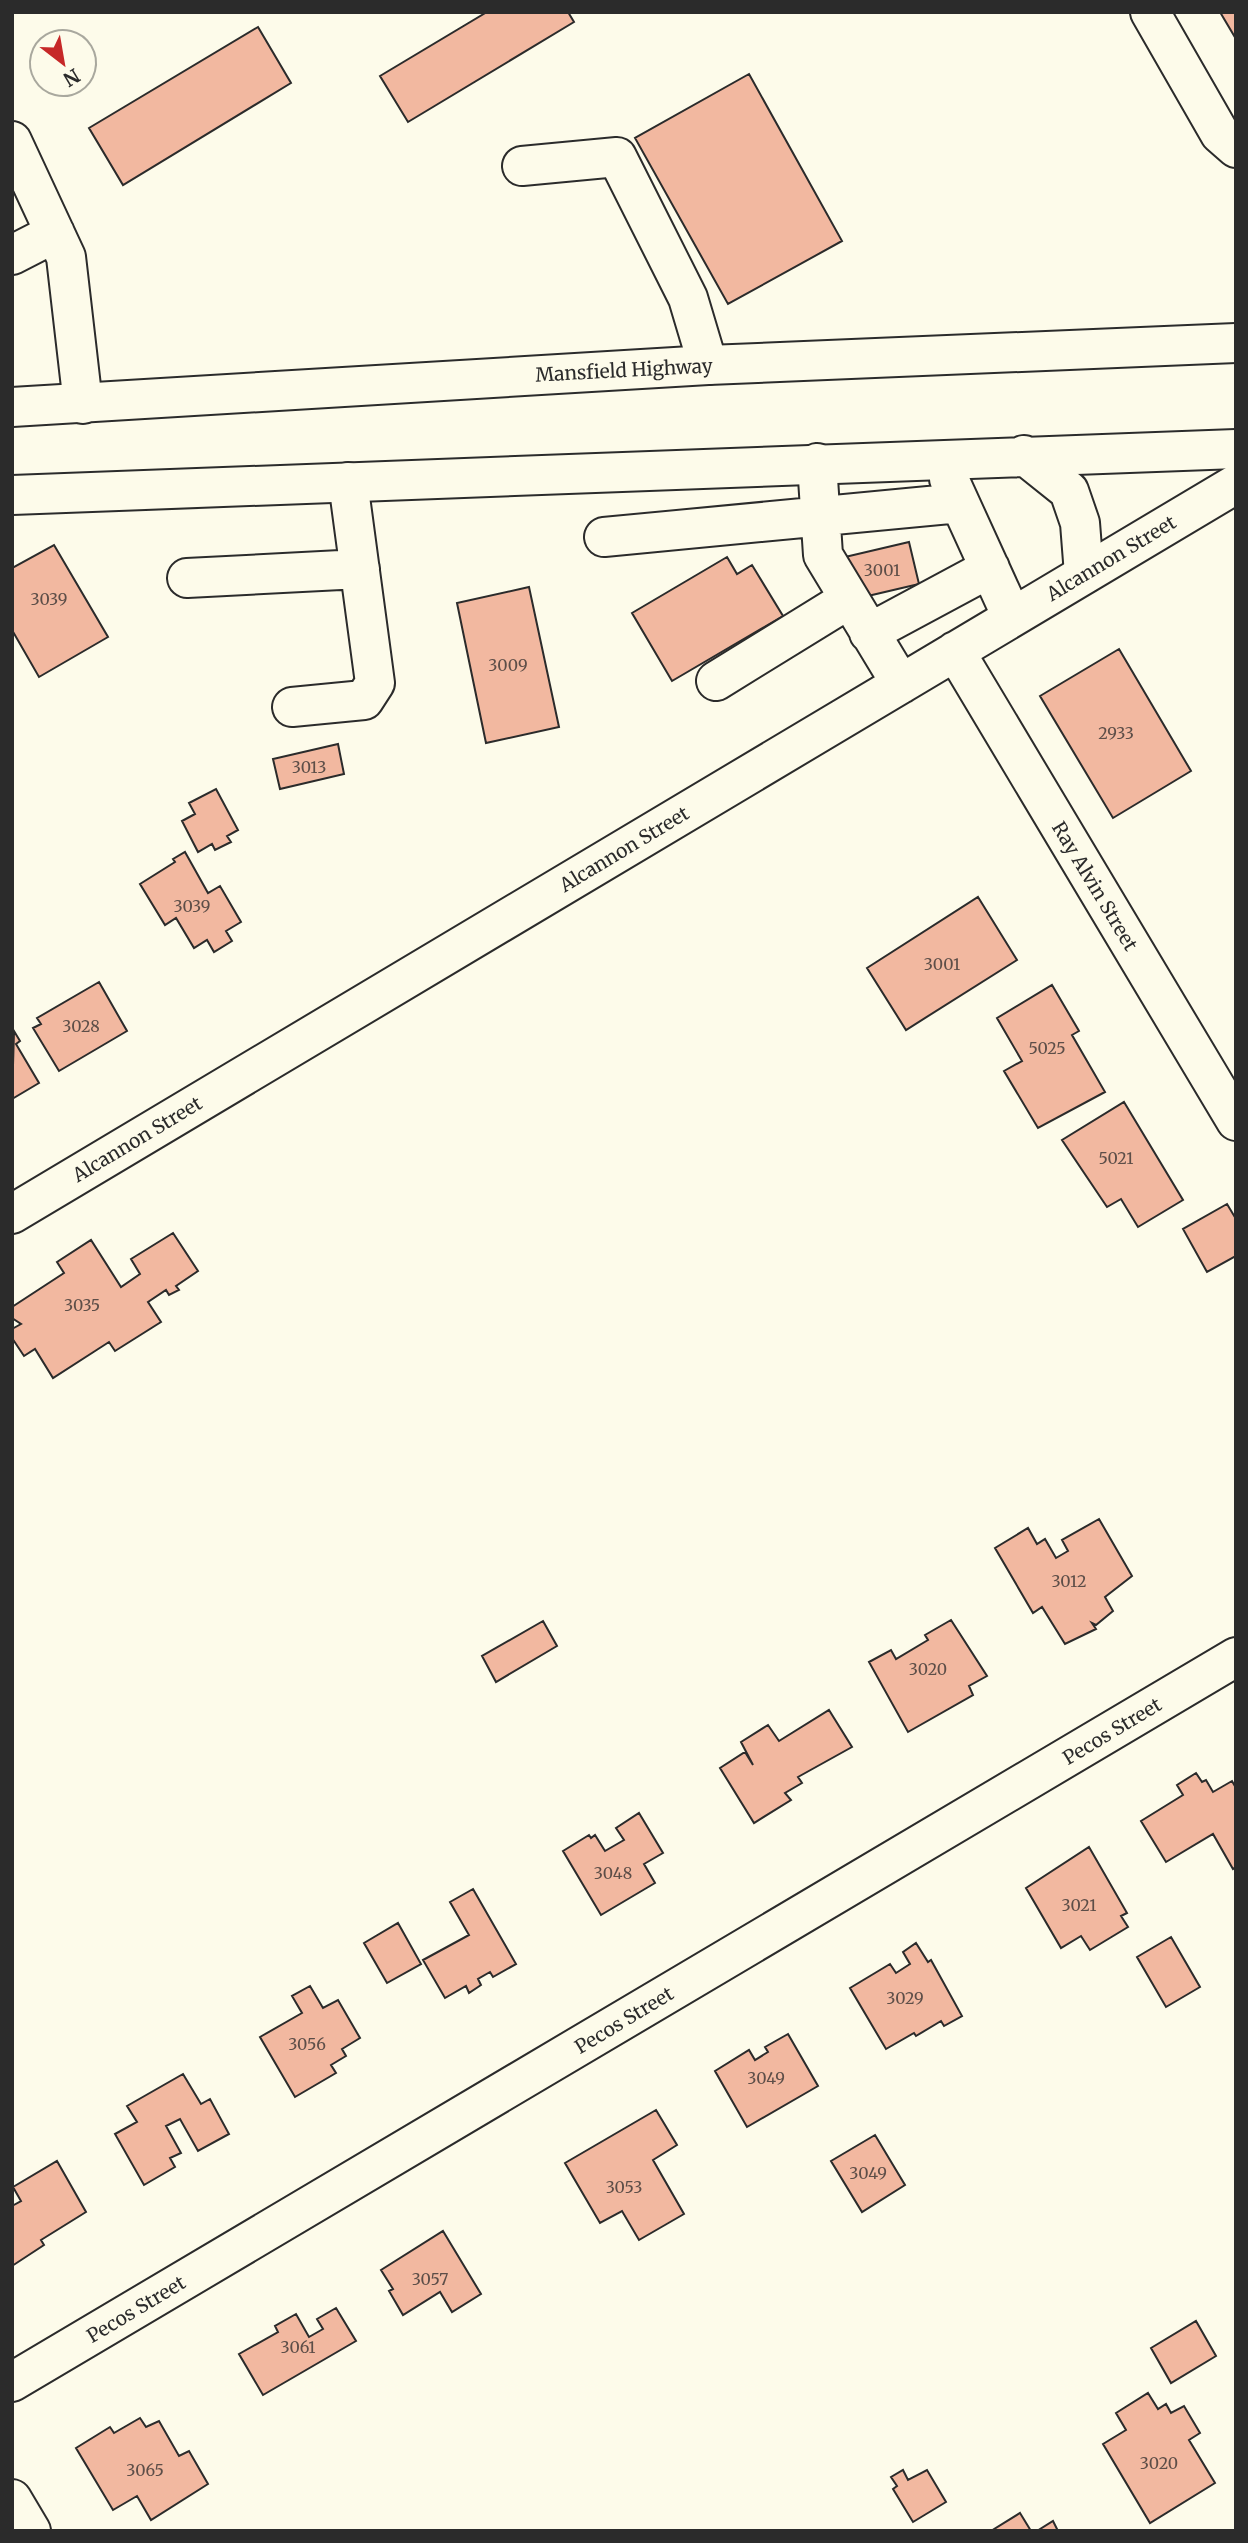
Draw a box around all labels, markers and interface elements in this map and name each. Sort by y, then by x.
north arrow [28,28,98,98]
text: N [59,63,84,92]
street label: Mansfield Highway [535,353,713,387]
street label: Alcannon Street [1041,510,1181,607]
house number: 3001 [864,560,900,580]
house number: 3039 [31,589,67,609]
house number: 3009 [488,655,528,675]
house number: 2933 [1098,723,1134,743]
house number: 3013 [292,757,326,777]
street label: Alcannon Street [554,801,694,898]
street label: Ray Alvin Street [1047,817,1143,955]
house number: 3039 [174,896,210,916]
house number: 3001 [924,954,960,974]
house number: 3028 [62,1016,100,1036]
house number: 5025 [1028,1038,1066,1058]
street label: Alcannon Street [67,1091,207,1188]
house number: 5021 [1098,1148,1134,1168]
house number: 3035 [64,1295,100,1315]
house number: 3012 [1051,1571,1087,1591]
house number: 3020 [909,1659,947,1679]
street label: Pecos Street [1058,1692,1166,1770]
house number: 3048 [594,1863,632,1883]
house number: 3021 [1061,1895,1097,1915]
street label: Pecos Street [570,1981,678,2059]
house number: 3029 [886,1988,924,2008]
house number: 3056 [288,2034,326,2054]
house number: 3049 [747,2068,785,2088]
house number: 3049 [849,2163,887,2183]
house number: 3053 [606,2177,642,2197]
house number: 3057 [412,2269,448,2289]
street label: Pecos Street [82,2270,190,2348]
house number: 3061 [280,2337,316,2357]
house number: 3020 [1140,2453,1178,2473]
house number: 3065 [126,2460,164,2480]

